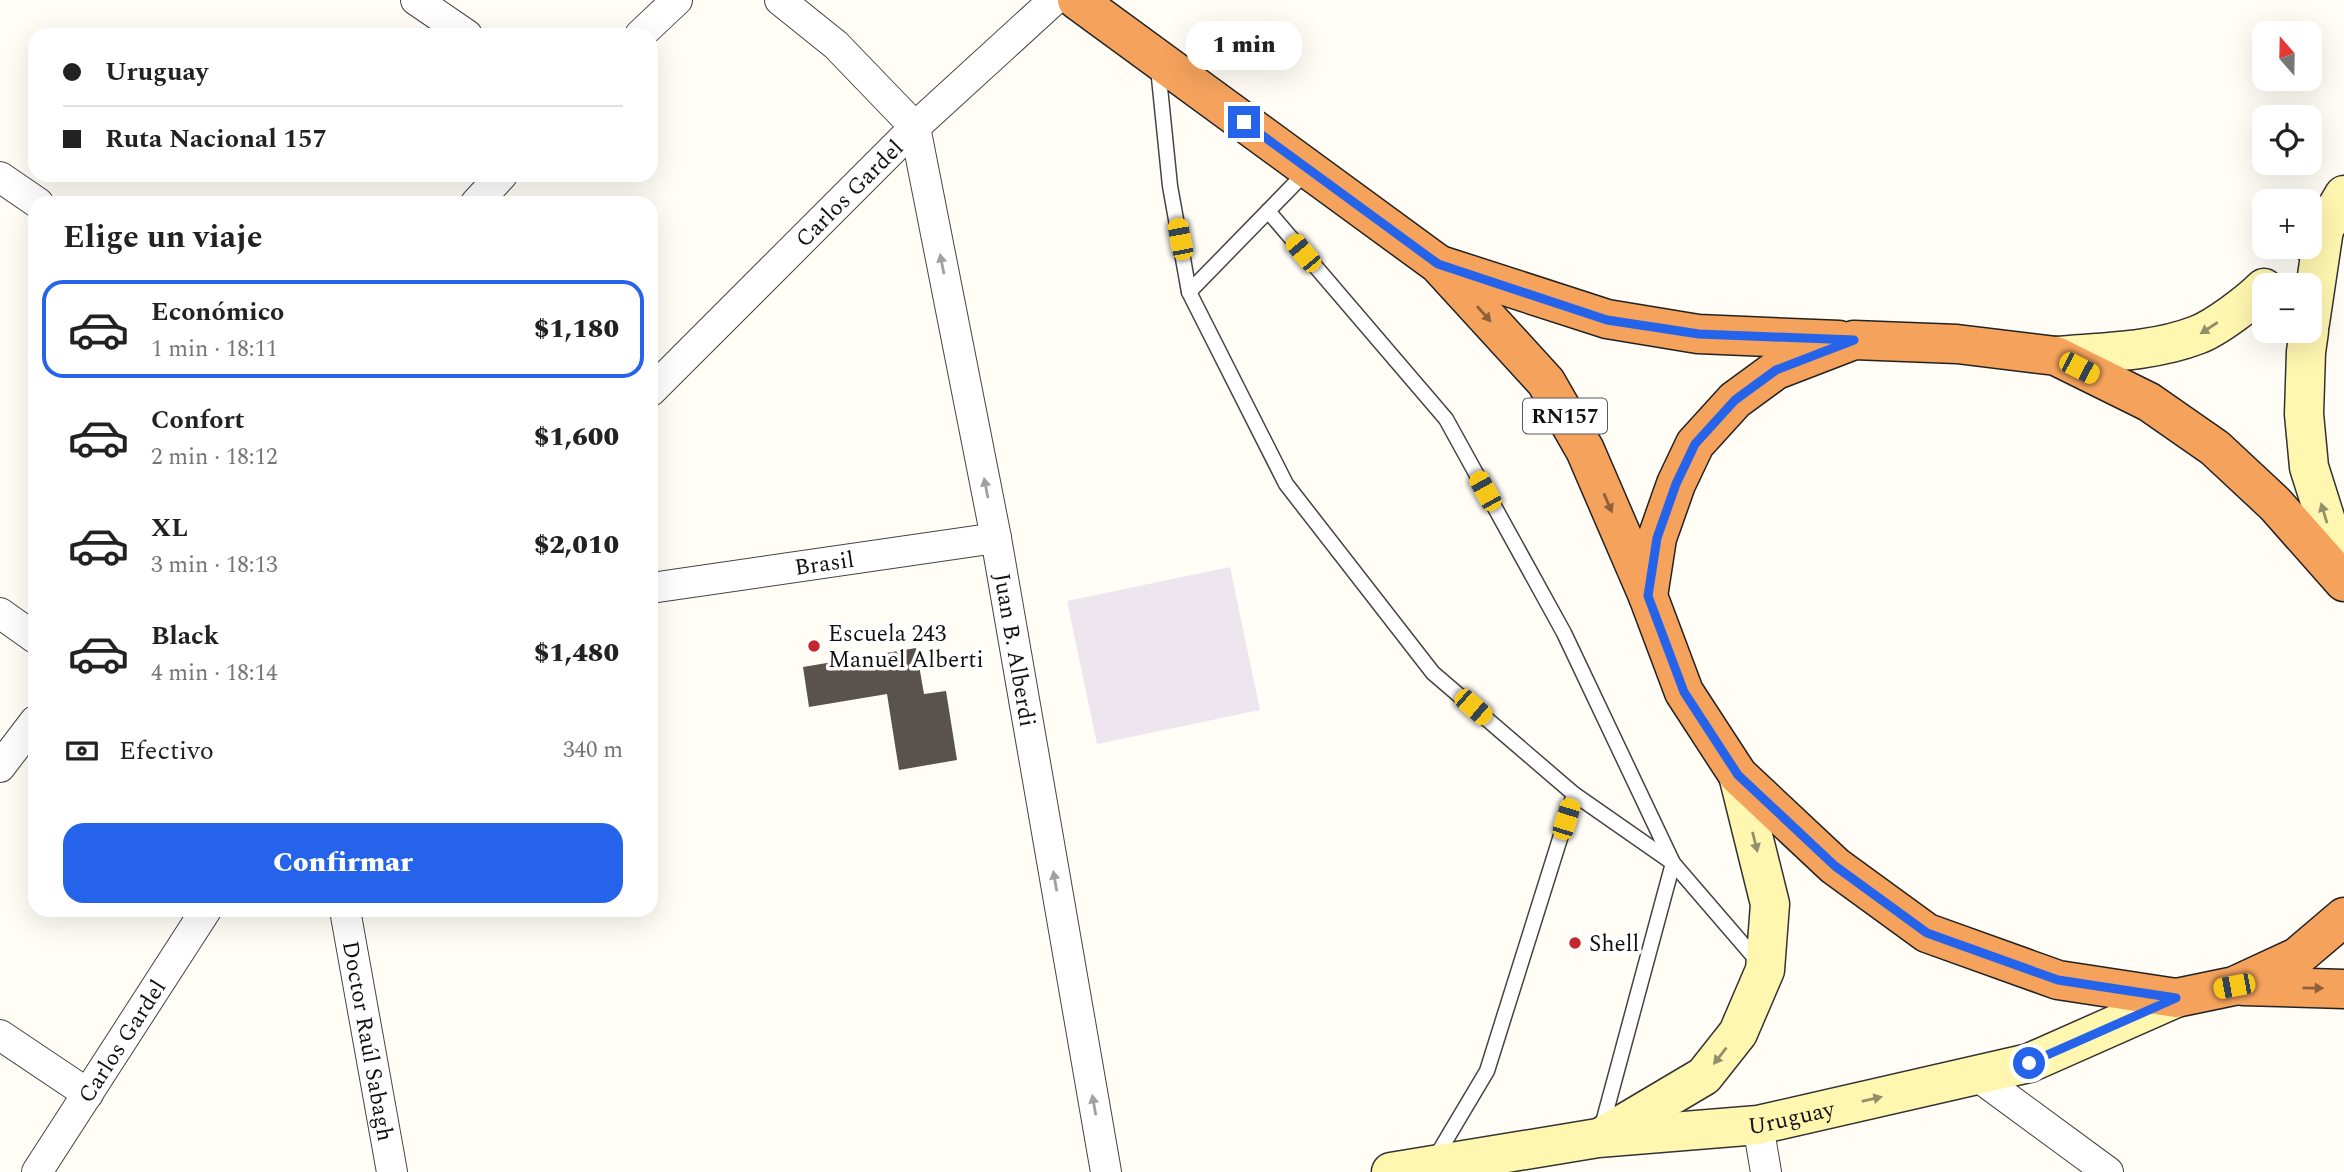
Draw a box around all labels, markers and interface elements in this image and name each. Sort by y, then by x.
callout: 1 min [1186,20,1302,69]
north arrow [2252,21,2322,91]
map controls [2252,21,2322,343]
text: 1 min [1212,28,1276,63]
text: Uruguay [105,52,208,92]
button: locate [2252,105,2322,175]
route end [1228,106,1260,138]
text: Ruta Nacional 157 [105,119,327,159]
street label: Carlos Gardel [788,132,912,256]
button: + [2252,189,2322,259]
text: Elige un viaje [63,213,263,262]
car [1166,216,1195,262]
car [1282,230,1325,276]
one-way arrow [936,253,947,275]
button: − [2252,273,2322,343]
text: Económico [151,292,284,332]
icon: car [67,298,130,361]
one-way arrow [1476,305,1492,323]
text: $1,180 [534,309,619,349]
one-way arrow [2200,321,2219,334]
text: 1 min · 18:11 [151,332,278,367]
car [2056,349,2103,387]
road number: RN157 [1523,398,1607,434]
text: Confort [151,400,245,440]
icon: car [67,406,130,469]
text: $1,600 [534,417,619,457]
text: 2 min · 18:12 [151,440,278,475]
car [1466,468,1505,514]
one-way arrow [980,477,991,499]
one-way arrow [1602,493,1614,513]
one-way arrow [2318,502,2328,523]
text: XL [151,508,188,548]
icon: car [67,514,130,577]
text: $2,010 [534,525,619,565]
street label: Brasil [792,543,856,586]
text: 3 min · 18:13 [151,548,278,583]
street label: Juan B. Alberdi [983,570,1044,730]
text: Black [151,616,219,656]
place label: Escuela 243 Manuel Alberti [828,617,984,678]
icon: car [67,622,130,685]
text: $1,480 [534,633,619,673]
marker: Escuela 243 Manuel Alberti [806,638,822,654]
text: 4 min · 18:14 [151,656,278,691]
car [1451,685,1496,729]
text: Efectivo [119,731,214,771]
icon: cash [63,732,101,770]
text: 340 m [563,733,623,768]
car [1550,796,1583,842]
button: Confirmar [63,823,623,903]
one-way arrow [1750,831,1761,853]
one-way arrow [1050,870,1061,892]
place label: Shell [1589,927,1639,962]
marker: Shell [1567,935,1583,951]
street label: Doctor Raúl Sabagh [332,938,402,1144]
car [2212,972,2257,1000]
street label: Carlos Gardel [70,973,176,1110]
one-way arrow [2302,983,2324,994]
one-way arrow [1713,1046,1728,1064]
route start [2013,1047,2045,1079]
street label: Uruguay [1747,1092,1839,1145]
one-way arrow [1861,1093,1883,1104]
one-way arrow [1089,1094,1100,1116]

